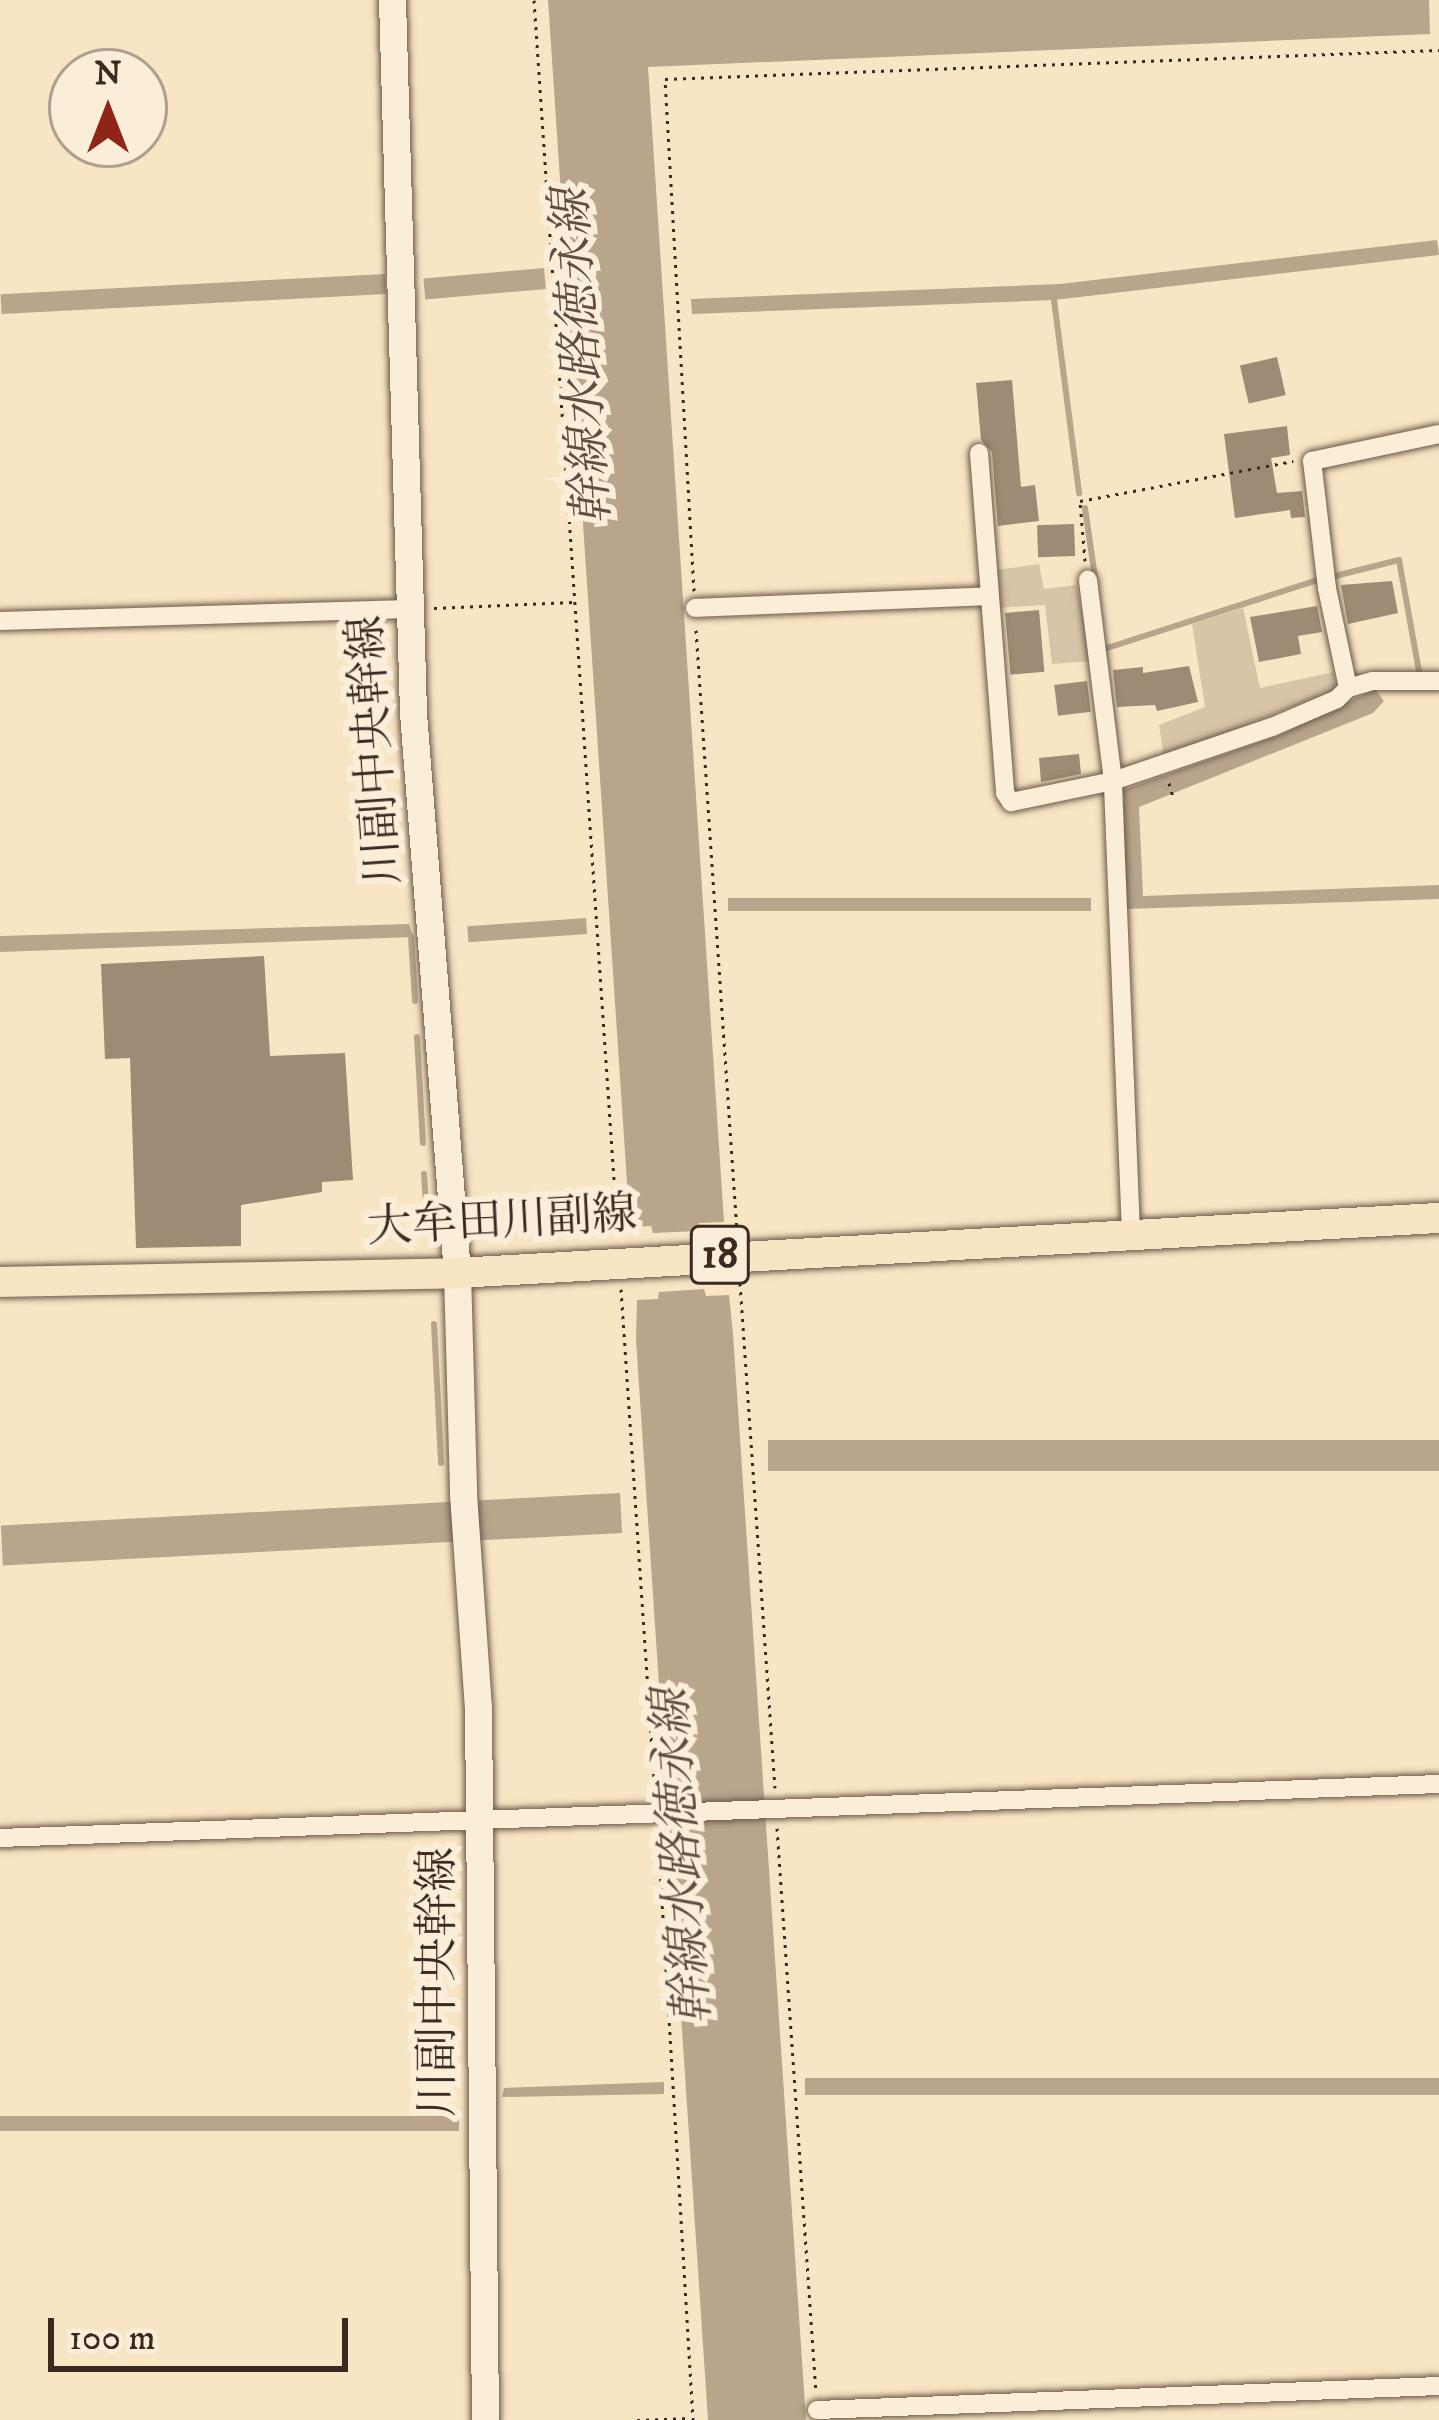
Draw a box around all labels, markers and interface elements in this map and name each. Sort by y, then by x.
north arrow [48,48,168,168]
text: N [94,54,122,95]
water label: 幹線水路徳永線 [543,187,623,527]
street label: 川副中央幹線 [340,613,412,887]
street label: 大牟田川副線 [366,1188,638,1256]
road number: 18 [687,1219,753,1291]
water label: 幹線水路徳永線 [643,1687,723,2027]
street label: 川副中央幹線 [412,1847,466,2117]
scale bar [54,2294,354,2368]
text: 100 m [69,2316,156,2361]

